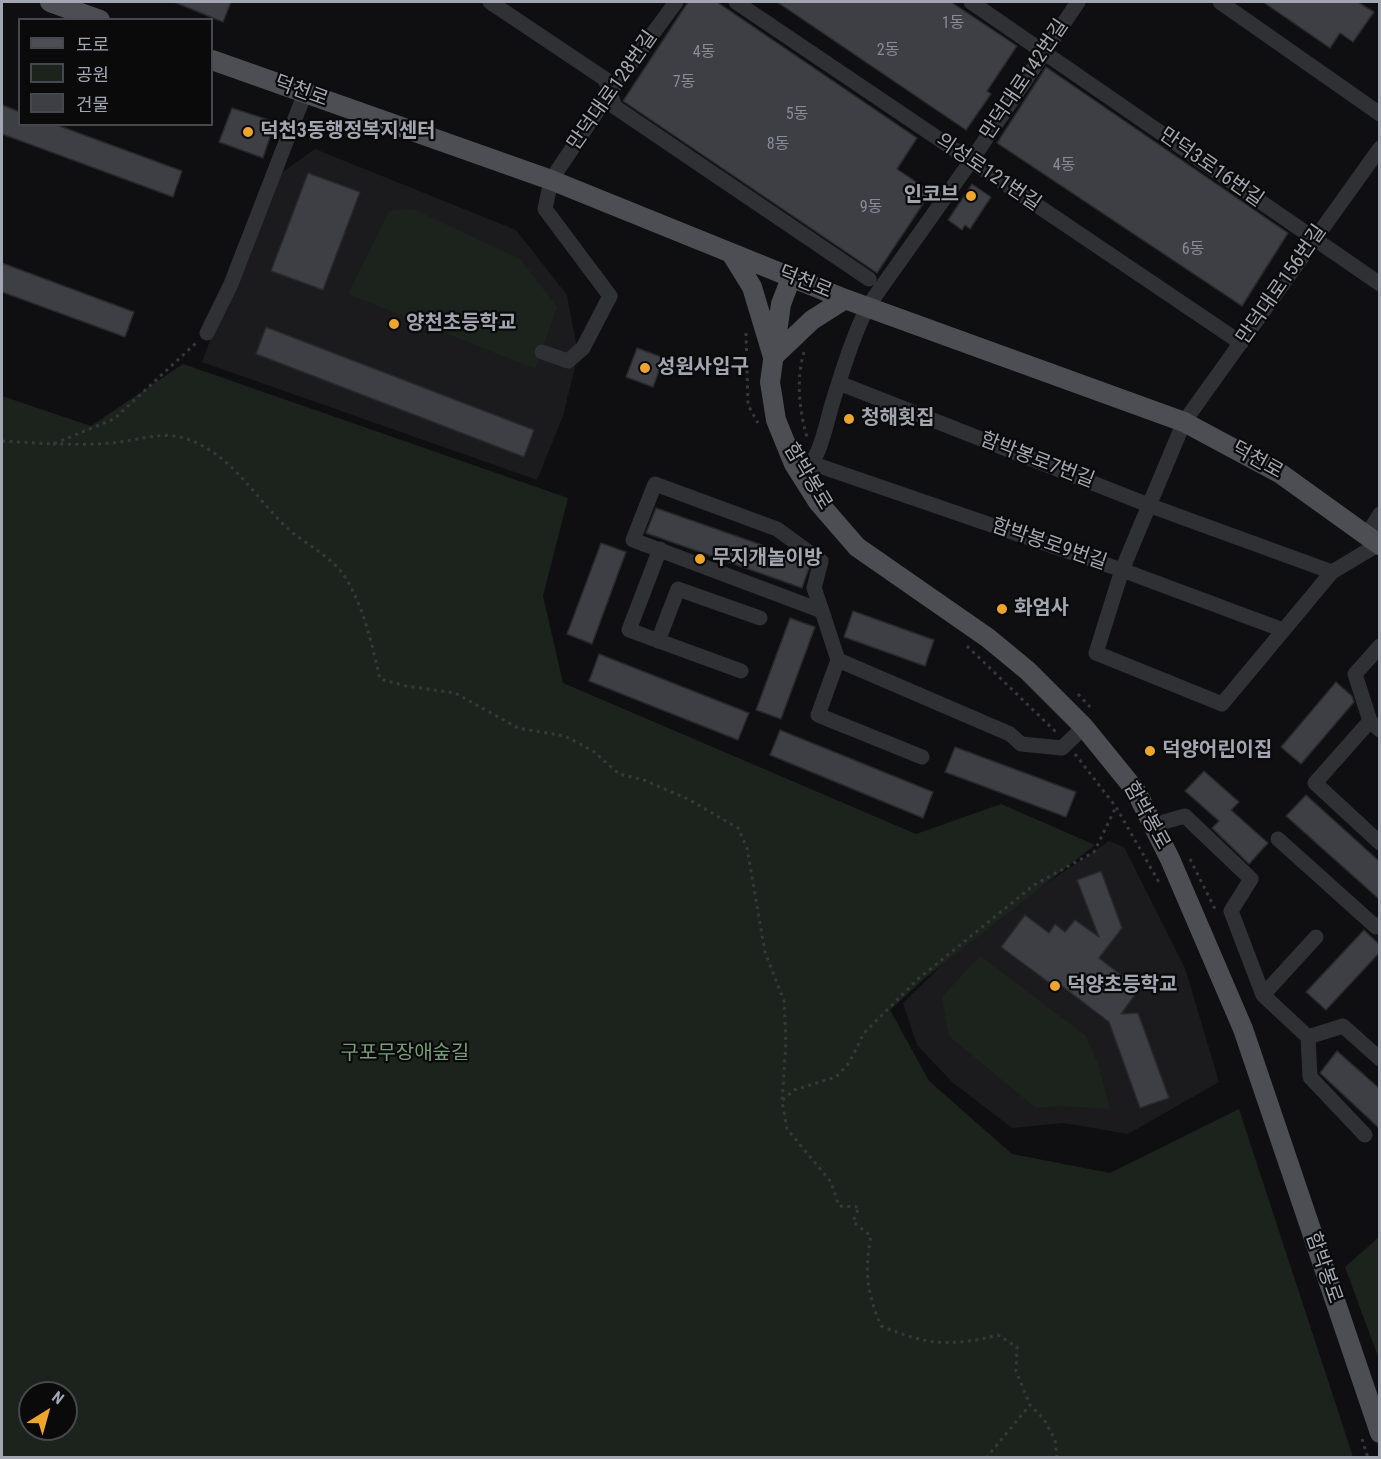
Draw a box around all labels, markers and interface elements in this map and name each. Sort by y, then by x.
house number: 1동 [942,14,964,34]
street label: 만덕대로142번길 [976,15,1074,145]
legend [18,18,213,126]
street label: 만덕대로128번길 [563,27,663,155]
text: 도로 [76,34,109,55]
house number: 2동 [877,41,899,61]
house number: 4동 [693,43,715,63]
text: 공원 [76,64,109,85]
street label: 덕천로 [271,71,331,113]
house number: 7동 [673,73,695,93]
text: 건물 [76,94,109,115]
house number: 5동 [786,105,808,125]
place label: 덕천3동행정복지센터 [260,120,436,144]
street label: 만덕3로16번길 [1154,123,1268,213]
marker: 덕천3동행정복지센터 [241,125,255,139]
street label: 의성로121번길 [931,129,1045,217]
house number: 8동 [767,135,789,155]
house number: 4동 [1053,156,1075,176]
place label: 인코브 [904,184,959,208]
marker: 인코브 [964,189,978,203]
house number: 9동 [860,198,882,218]
street label: 만덕대로156번길 [1232,221,1332,349]
house number: 6동 [1182,240,1204,260]
street label: 덕천로 [775,262,835,304]
place label: 양천초등학교 [406,312,516,336]
marker: 양천초등학교 [387,317,401,331]
place label: 성원사입구 [657,356,749,380]
marker: 성원사입구 [638,361,652,375]
place label: 청해횟집 [861,407,935,431]
marker: 청해횟집 [842,412,856,426]
street label: 함박봉로7번길 [977,428,1097,494]
street label: 덕천로 [1227,437,1287,485]
street label: 함박봉로 [778,439,836,515]
street label: 함박봉로9번길 [988,514,1110,576]
place label: 무지개놀이방 [712,547,822,571]
marker: 무지개놀이방 [693,552,707,566]
place label: 화엄사 [1014,597,1069,621]
marker: 화엄사 [995,602,1009,616]
place label: 덕양어린이집 [1162,739,1272,763]
marker: 덕양어린이집 [1143,744,1157,758]
street label: 함박봉로 [1118,778,1174,854]
place label: 덕양초등학교 [1067,974,1177,998]
marker: 덕양초등학교 [1048,979,1062,993]
park label: 구포무장애숲길 [341,1042,469,1066]
street label: 함박봉로 [1300,1229,1346,1307]
north arrow [18,1381,78,1441]
text: N [48,1387,68,1408]

